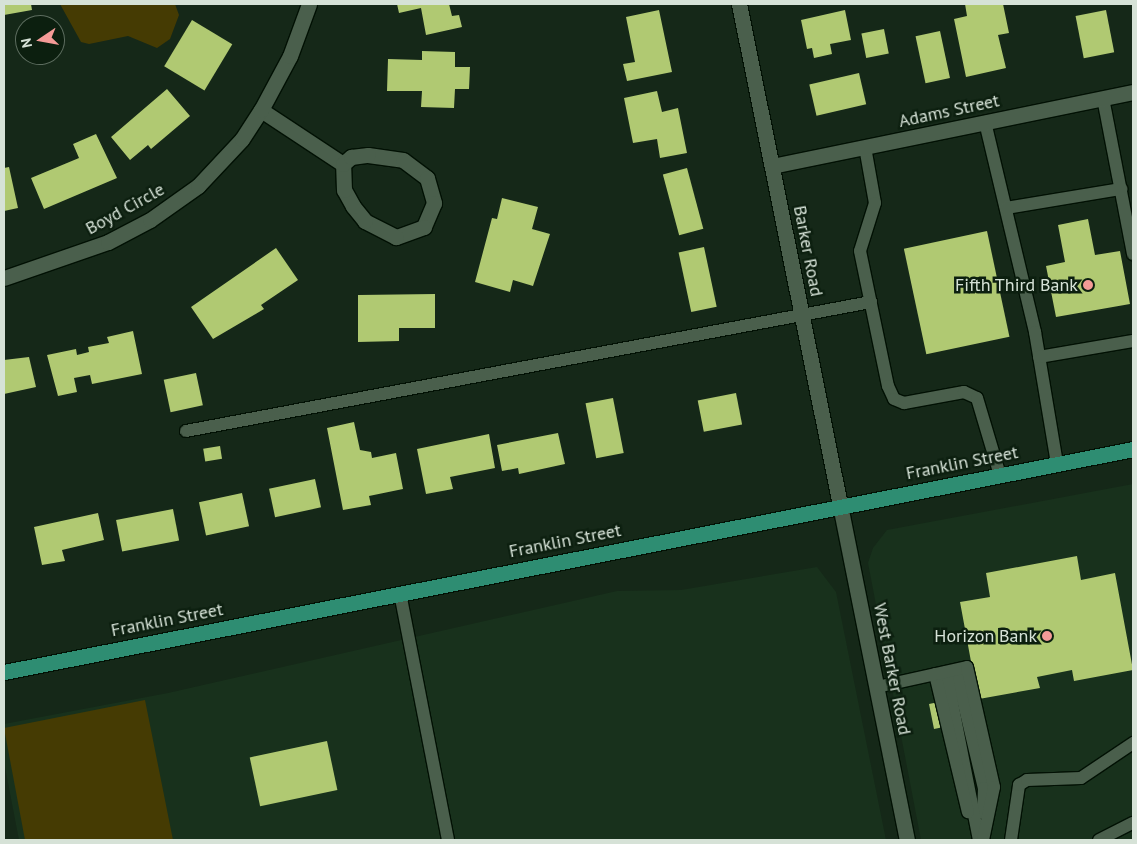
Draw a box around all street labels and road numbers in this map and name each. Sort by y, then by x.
street label: Adams Street [897,90,1001,132]
street label: Boyd Circle [82,179,168,239]
street label: Barker Road [789,204,827,298]
street label: Franklin Street [904,442,1020,484]
street label: Franklin Street [507,520,623,562]
street label: Franklin Street [109,599,225,641]
street label: West Barker Road [869,601,915,737]

